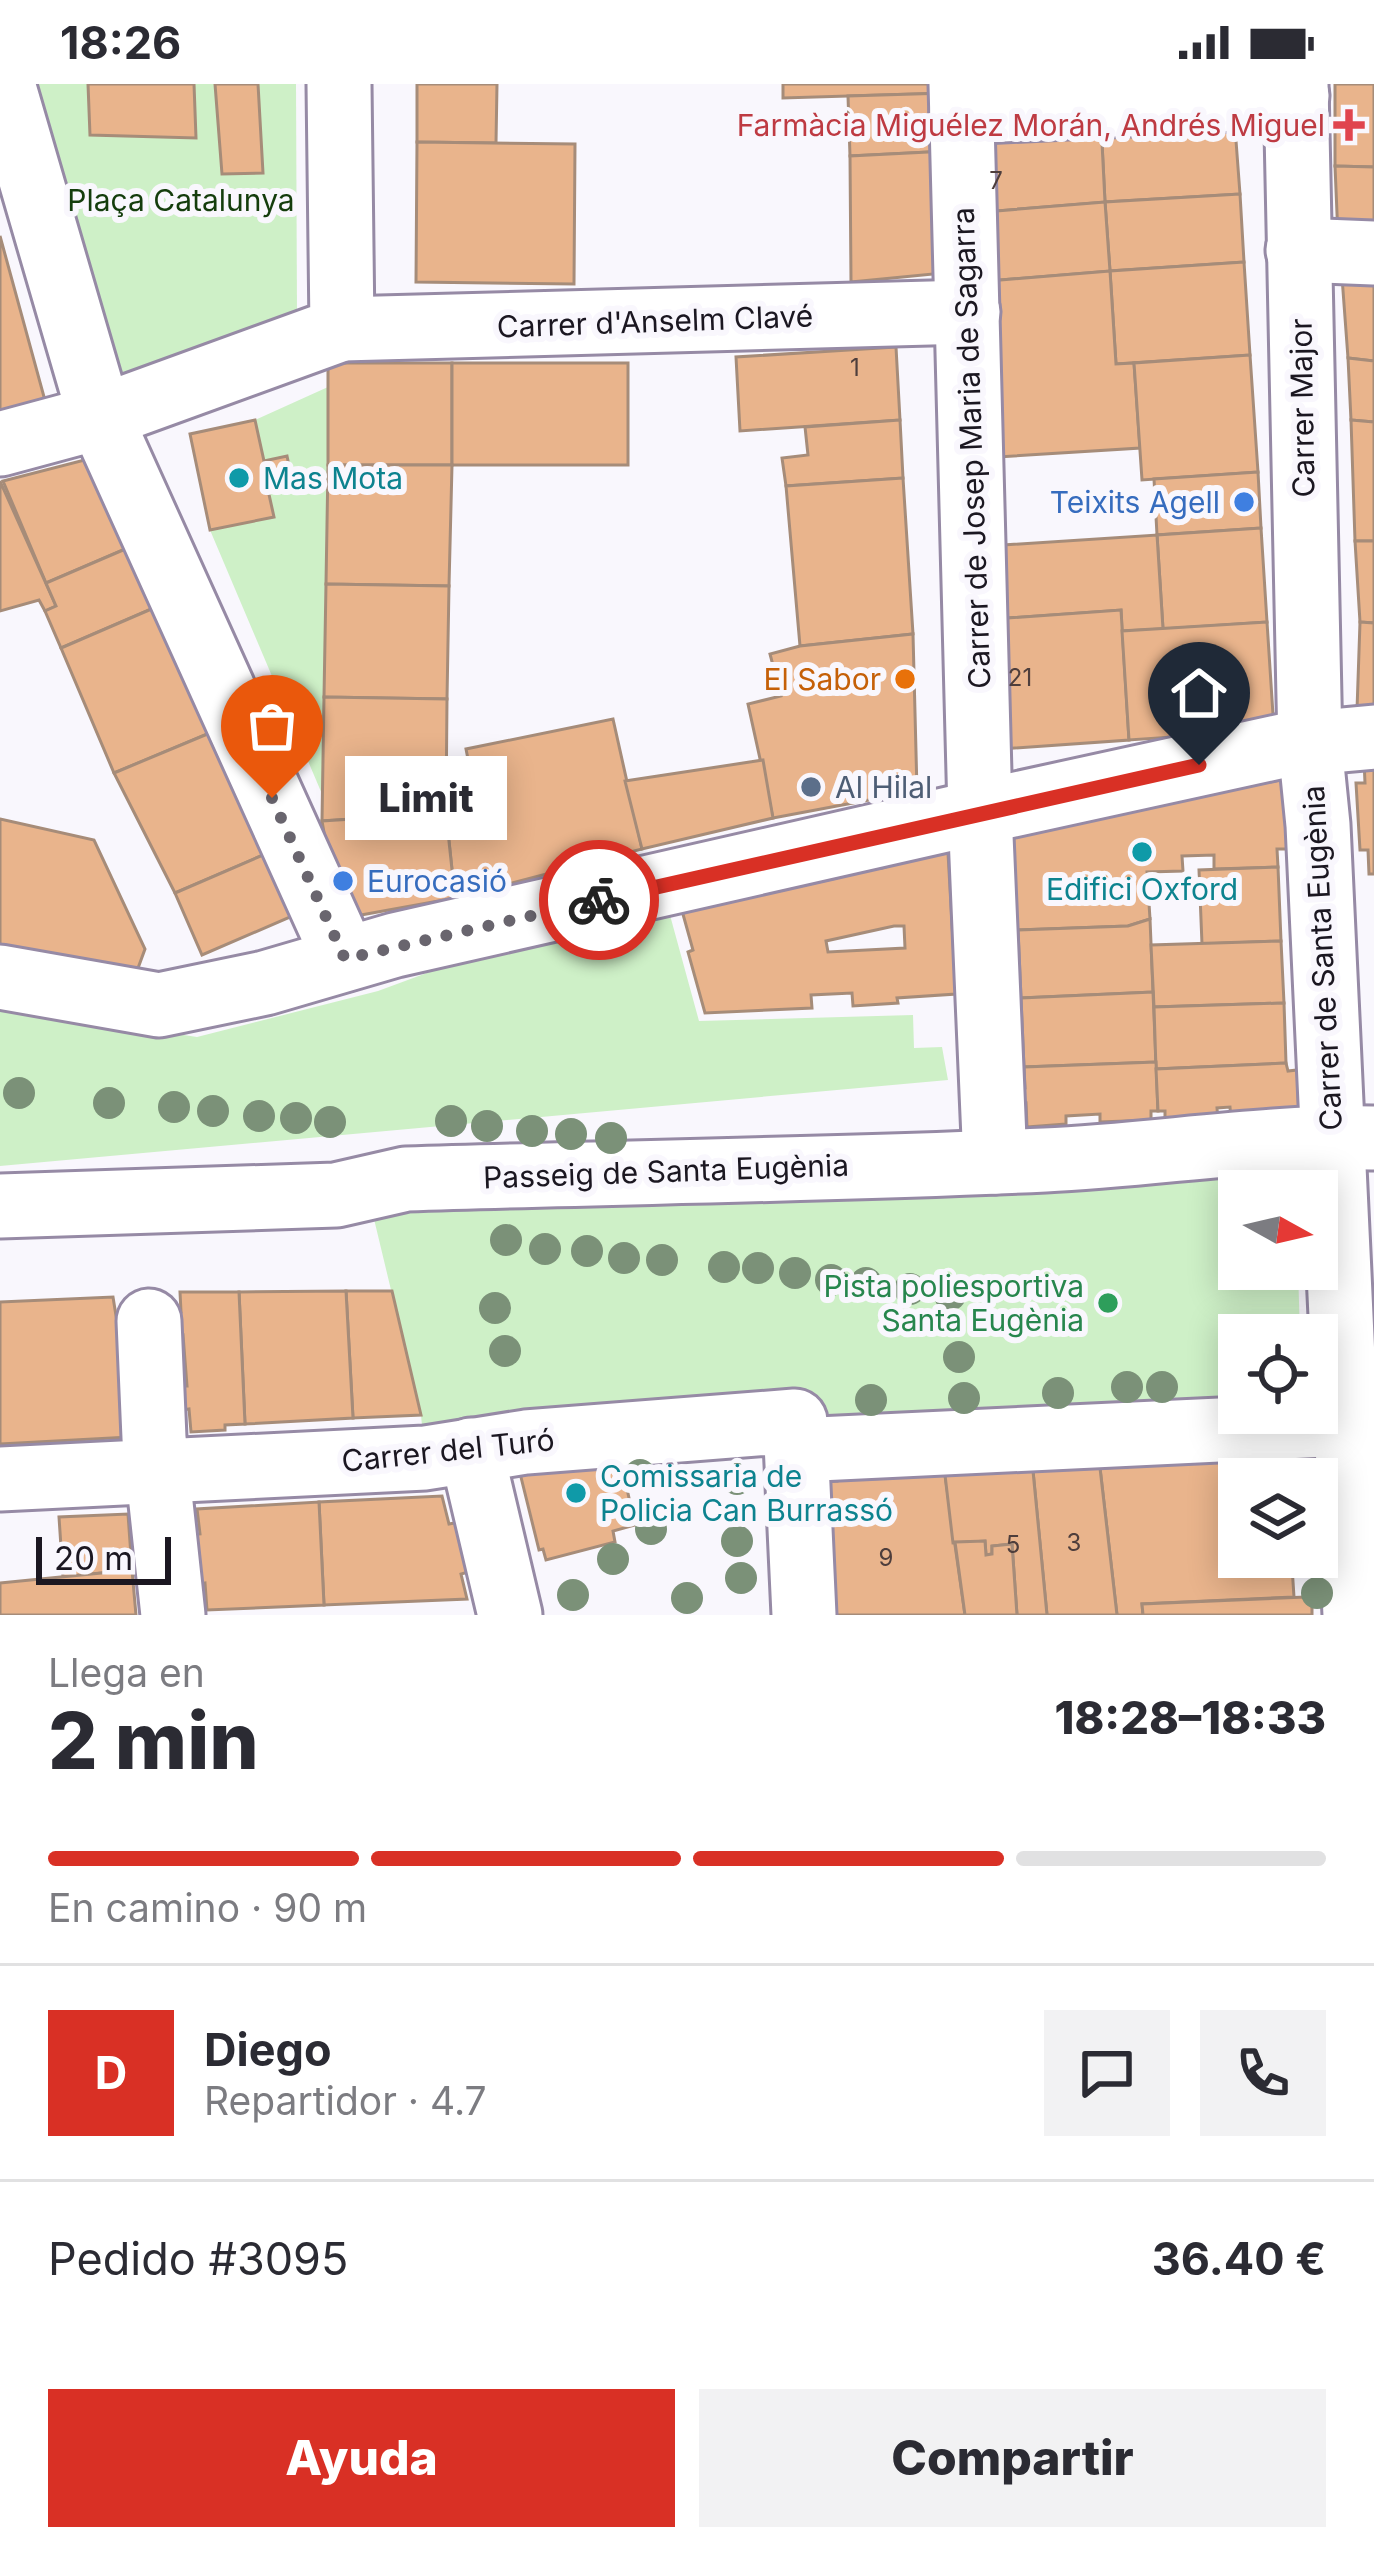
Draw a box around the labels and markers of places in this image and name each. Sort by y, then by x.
place label: Farmàcia Miguélez Morán, Andrés Miguel [737,107,1325,143]
marker: Farmàcia Miguélez Morán, Andrés Miguel [1336,112,1362,138]
place label: Mas Mota [263,460,403,496]
marker: Mas Mota [226,465,252,491]
place label: Teixits Agell [1050,484,1220,520]
marker: Teixits Agell [1231,489,1257,515]
pin [1148,642,1250,765]
place label: El Sabor [764,661,881,697]
marker: El Sabor [892,666,918,692]
pin [221,675,323,798]
callout: Limit [344,756,506,840]
place label: Al Hilal [835,769,932,805]
marker: Al Hilal [798,774,824,800]
marker: Edifici Oxford [1129,839,1155,865]
place label: Eurocasió [367,863,507,899]
marker: Eurocasió [330,868,356,894]
place label: Edifici Oxford [1046,871,1238,907]
place label: Pista poliesportiva Santa Eugènia [824,1268,1084,1338]
marker: Pista poliesportiva Santa Eugènia [1095,1290,1121,1316]
place label: Comissaria de Policia Can Burrassó [600,1458,893,1528]
marker: Comissaria de Policia Can Burrassó [563,1480,589,1506]

